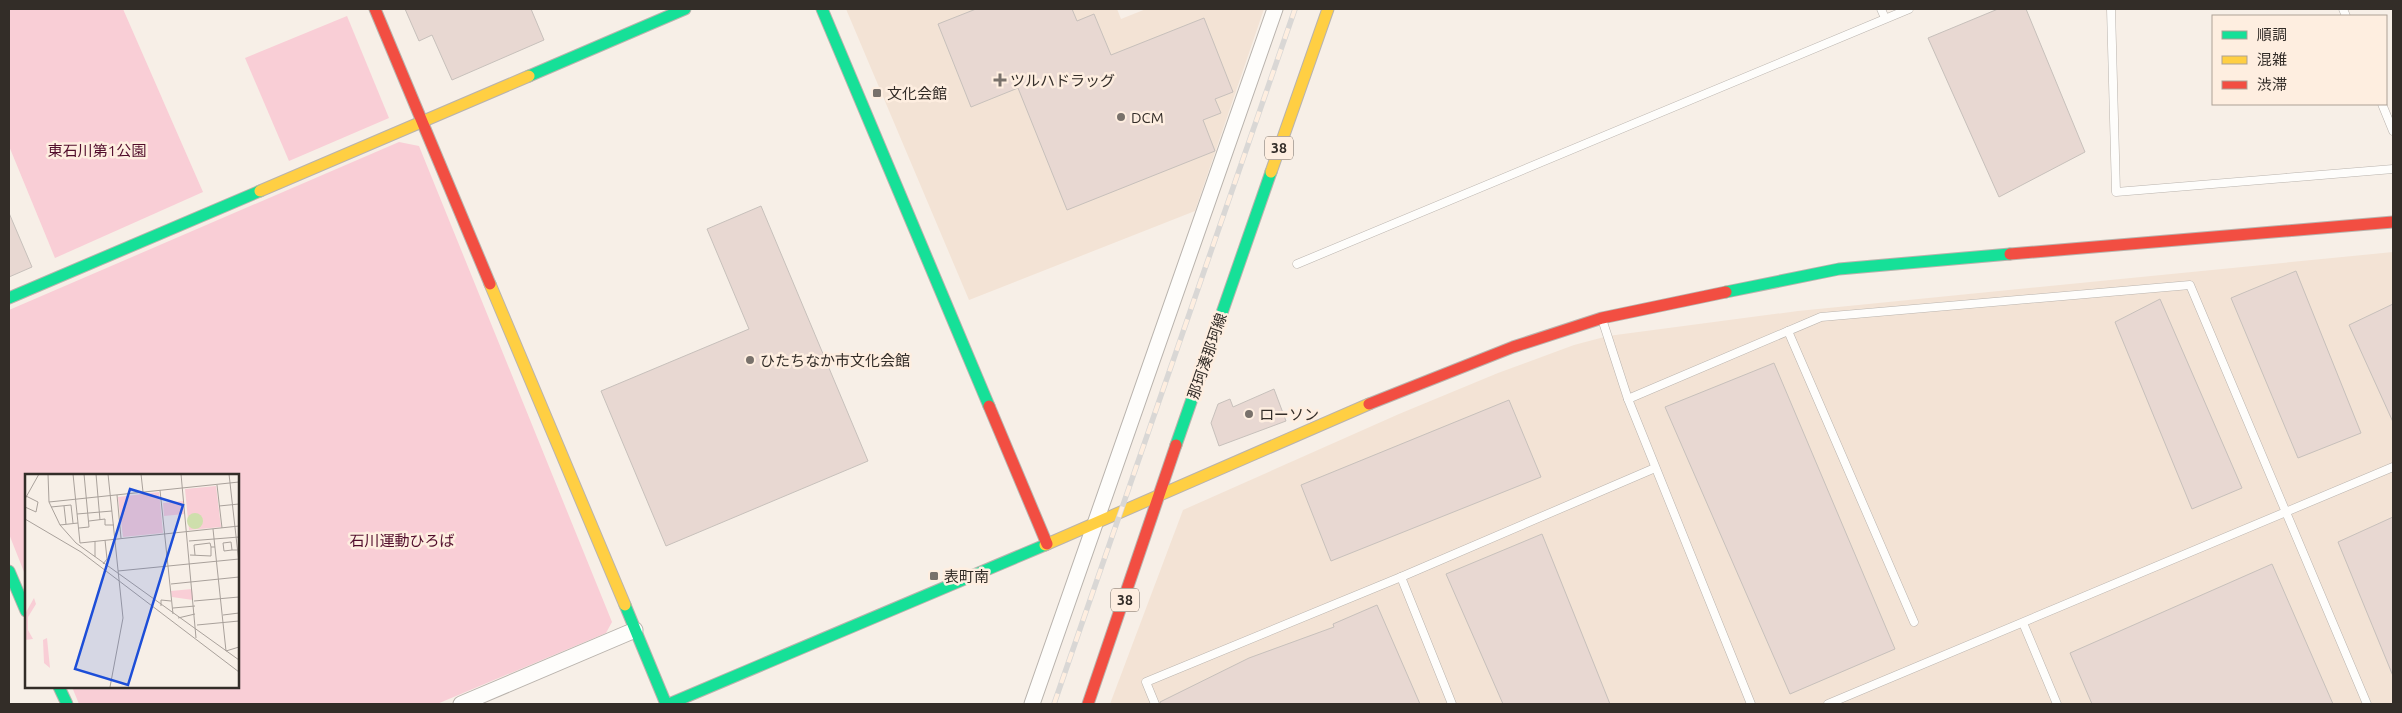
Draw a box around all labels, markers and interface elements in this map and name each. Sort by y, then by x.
legend [2212,15,2387,105]
text: 順調 [2257,26,2287,43]
text: 混雑 [2257,51,2287,68]
place label: ツルハドラッグ [1010,72,1115,89]
marker: ツルハドラッグ [994,74,1006,86]
text: 渋滞 [2257,76,2287,93]
place label: 文化会館 [887,85,947,102]
marker: 文化会館 [871,87,883,99]
place label: DCM [1131,109,1164,126]
marker: DCM [1115,111,1127,123]
road number: 38 [1265,136,1293,160]
park label: 東石川第1公園 [48,142,146,159]
street label: 那珂湊那珂線 [1184,311,1230,401]
place label: ひたちなか市文化会館 [760,352,910,369]
marker: ひたちなか市文化会館 [744,354,756,366]
place label: ローソン [1259,406,1319,423]
marker: ローソン [1243,408,1255,420]
inset map [25,474,239,688]
park label: 石川運動ひろば [349,532,455,549]
place label: 表町南 [944,568,989,585]
marker: 表町南 [928,570,940,582]
road number: 38 [1111,588,1139,612]

